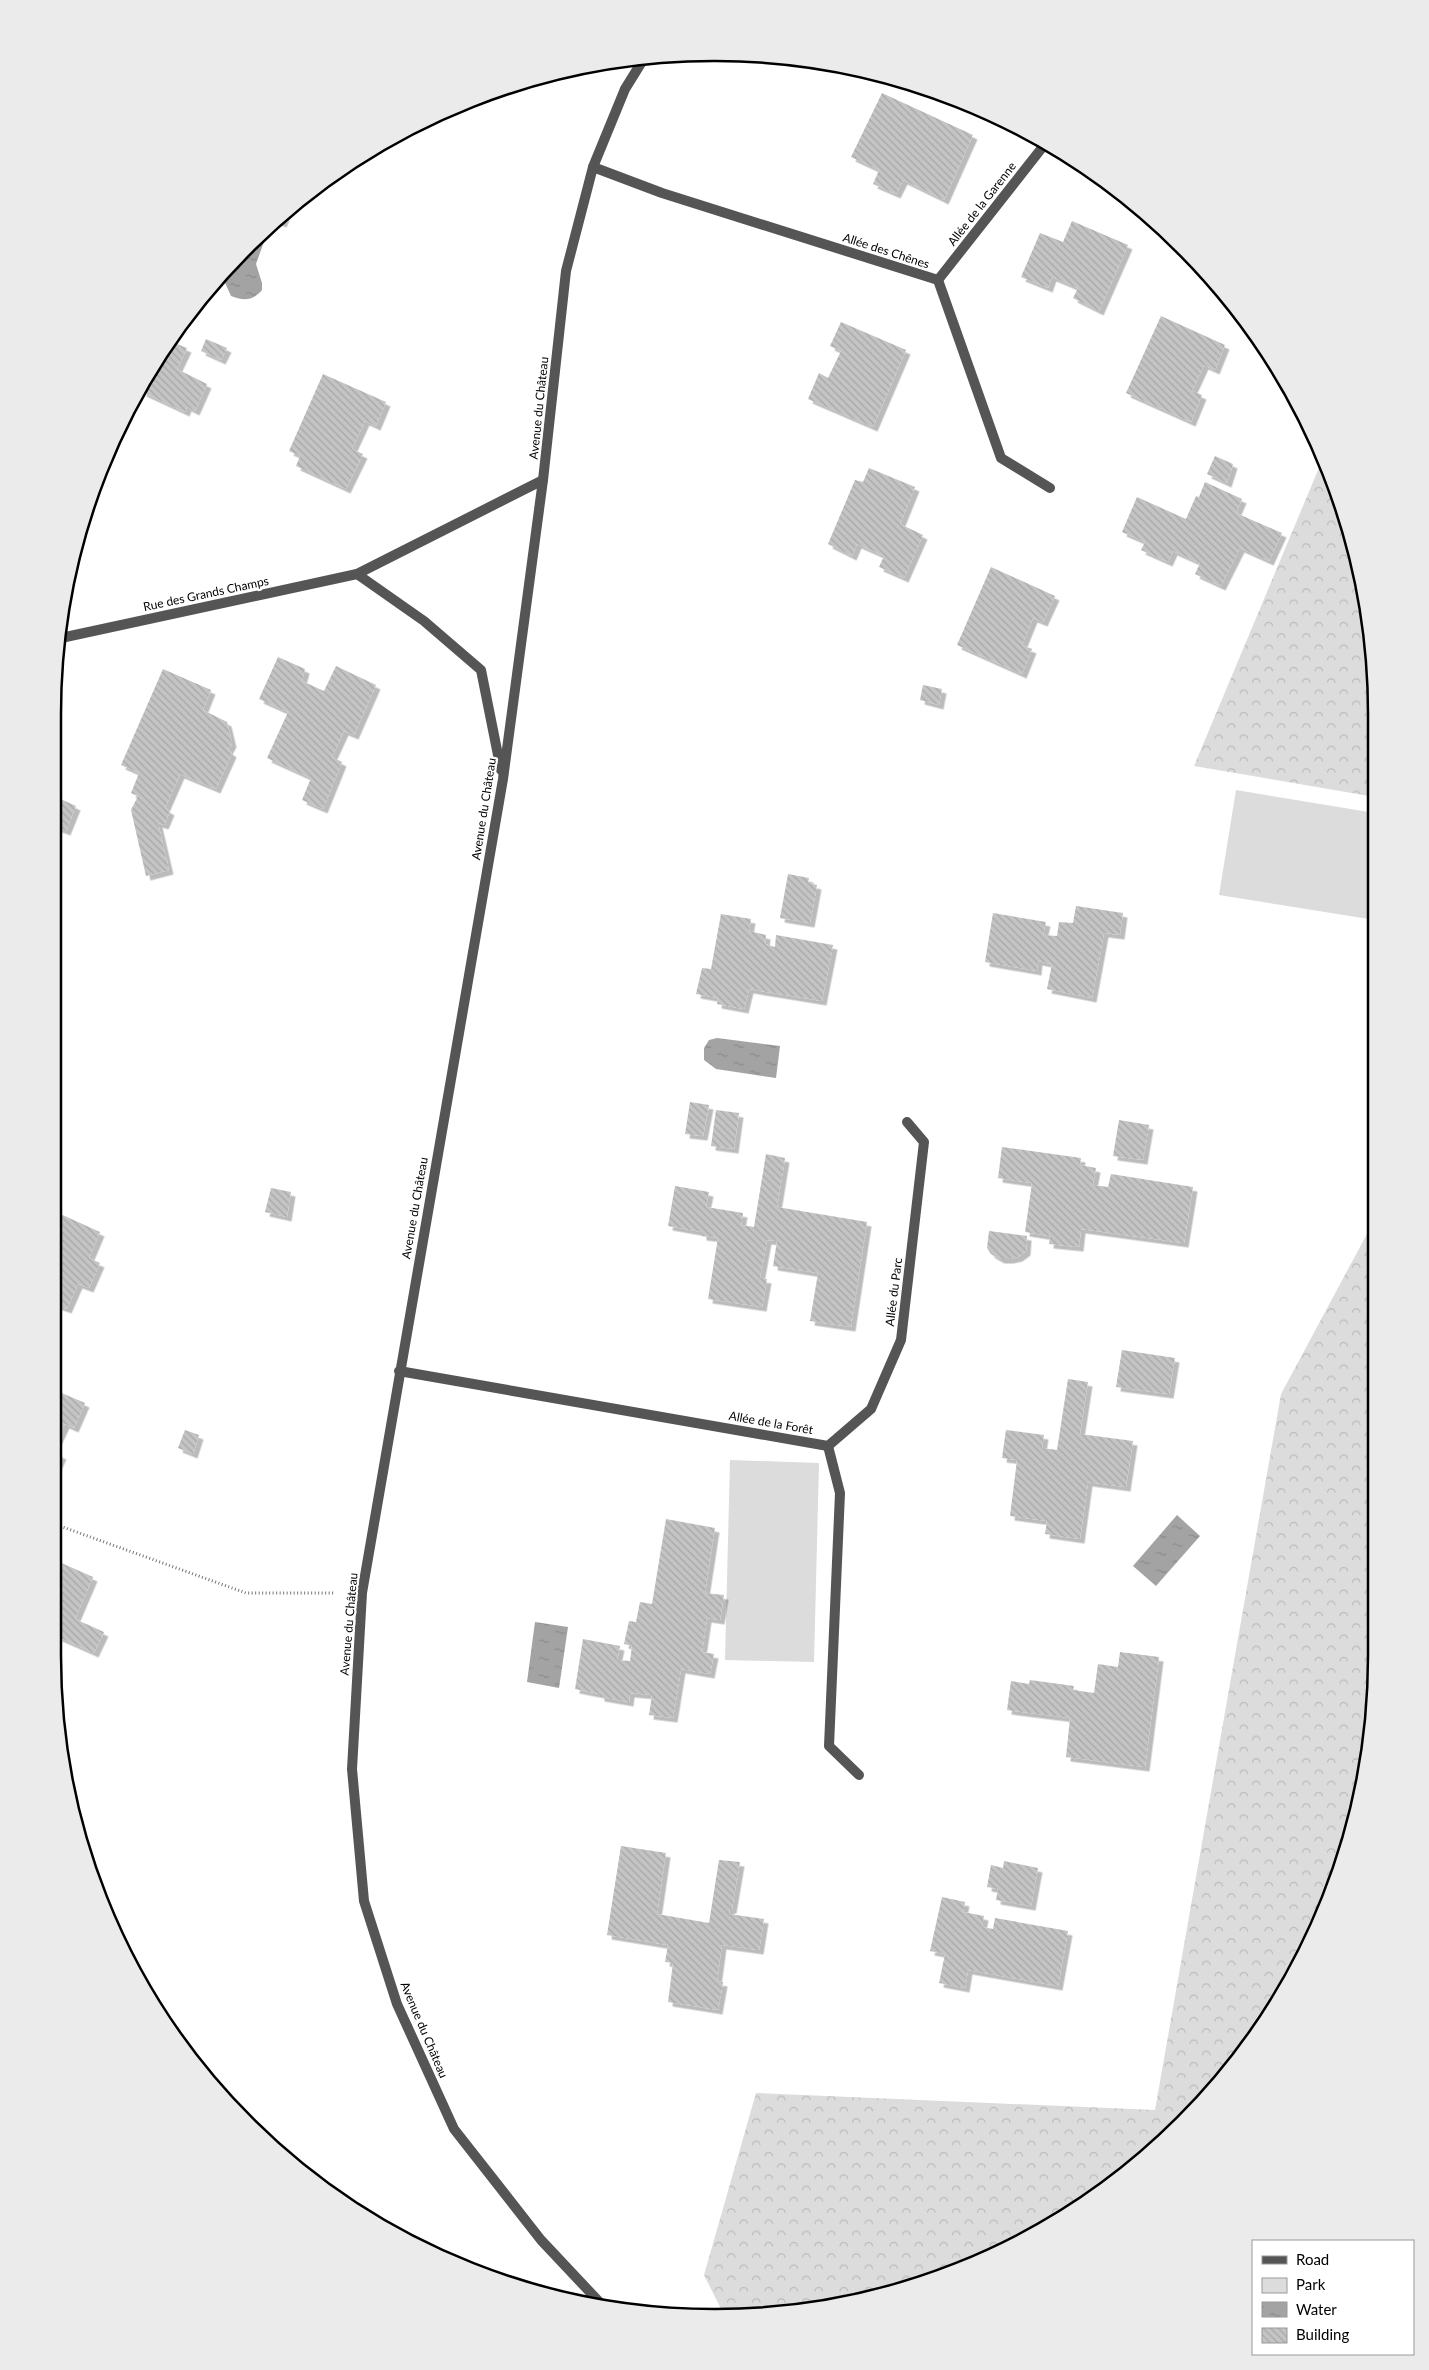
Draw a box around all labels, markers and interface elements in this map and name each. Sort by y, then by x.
street label: Allée de la Garenne [944,159,1019,249]
street label: Allée des Chênes [841,229,931,272]
street label: Avenue du Château [526,356,551,460]
street label: Rue des Grands Champs [142,573,270,614]
street label: Avenue du Château [468,757,499,861]
street label: Avenue du Château [398,1156,431,1260]
street label: Allée du Parc [882,1257,905,1327]
street label: Allée de la Forêt [728,1408,815,1437]
street label: Avenue du Château [337,1572,360,1676]
street label: Avenue du Château [397,1979,452,2080]
legend [1252,2240,1414,2355]
text: Road [1296,2250,1329,2268]
text: Park [1296,2275,1326,2293]
text: Water [1296,2300,1337,2318]
text: Building [1296,2325,1349,2343]

